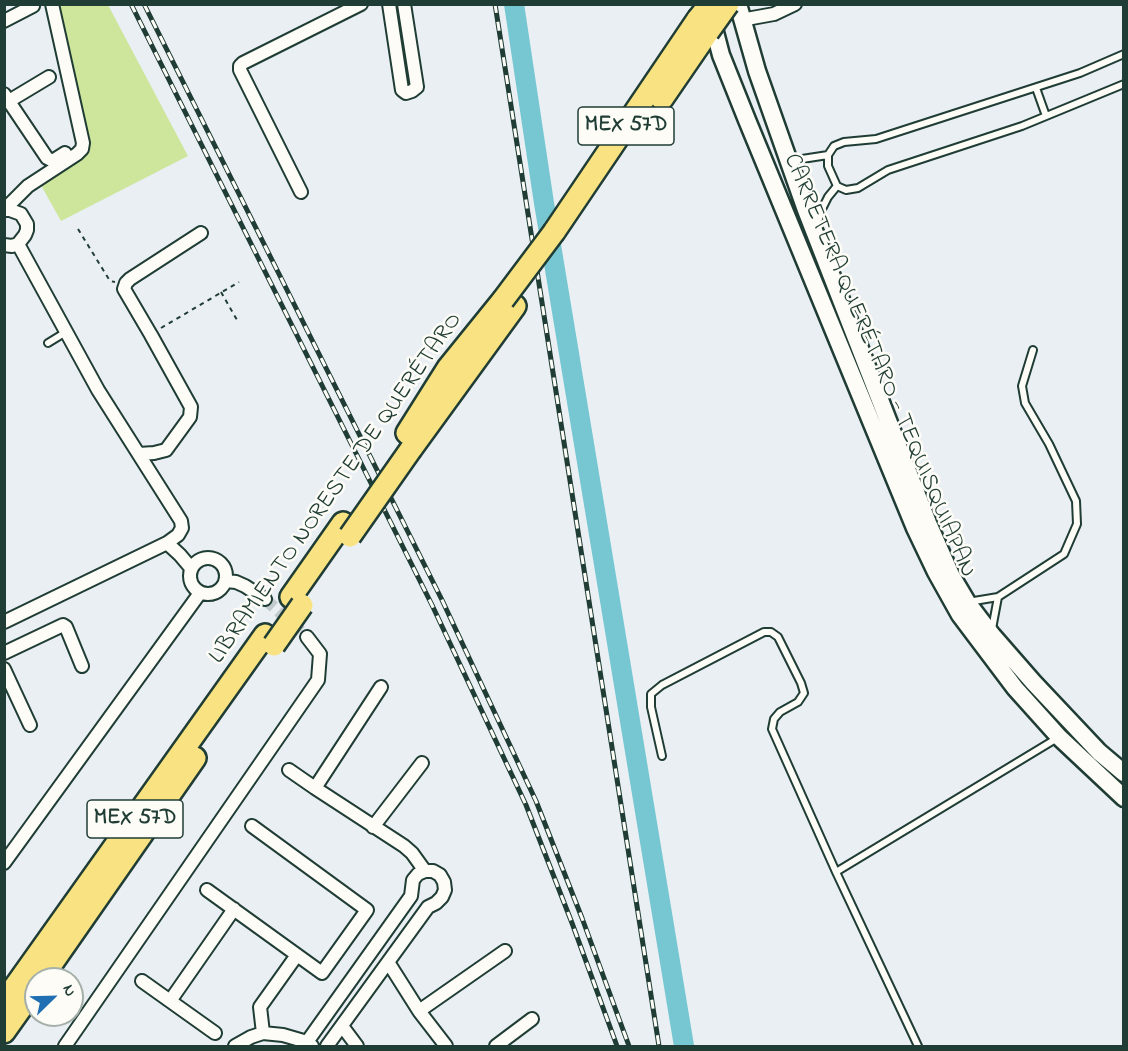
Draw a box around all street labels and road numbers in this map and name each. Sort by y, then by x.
road number: MEX 57D [578,107,674,145]
street label: CARRETERA QUERÉTARO - TEQUISQUIAPAN [775,150,981,582]
street label: LIBRAMIENTO NORESTE DE QUERÉTARO [204,308,470,670]
road number: MEX 57D [87,800,183,838]

